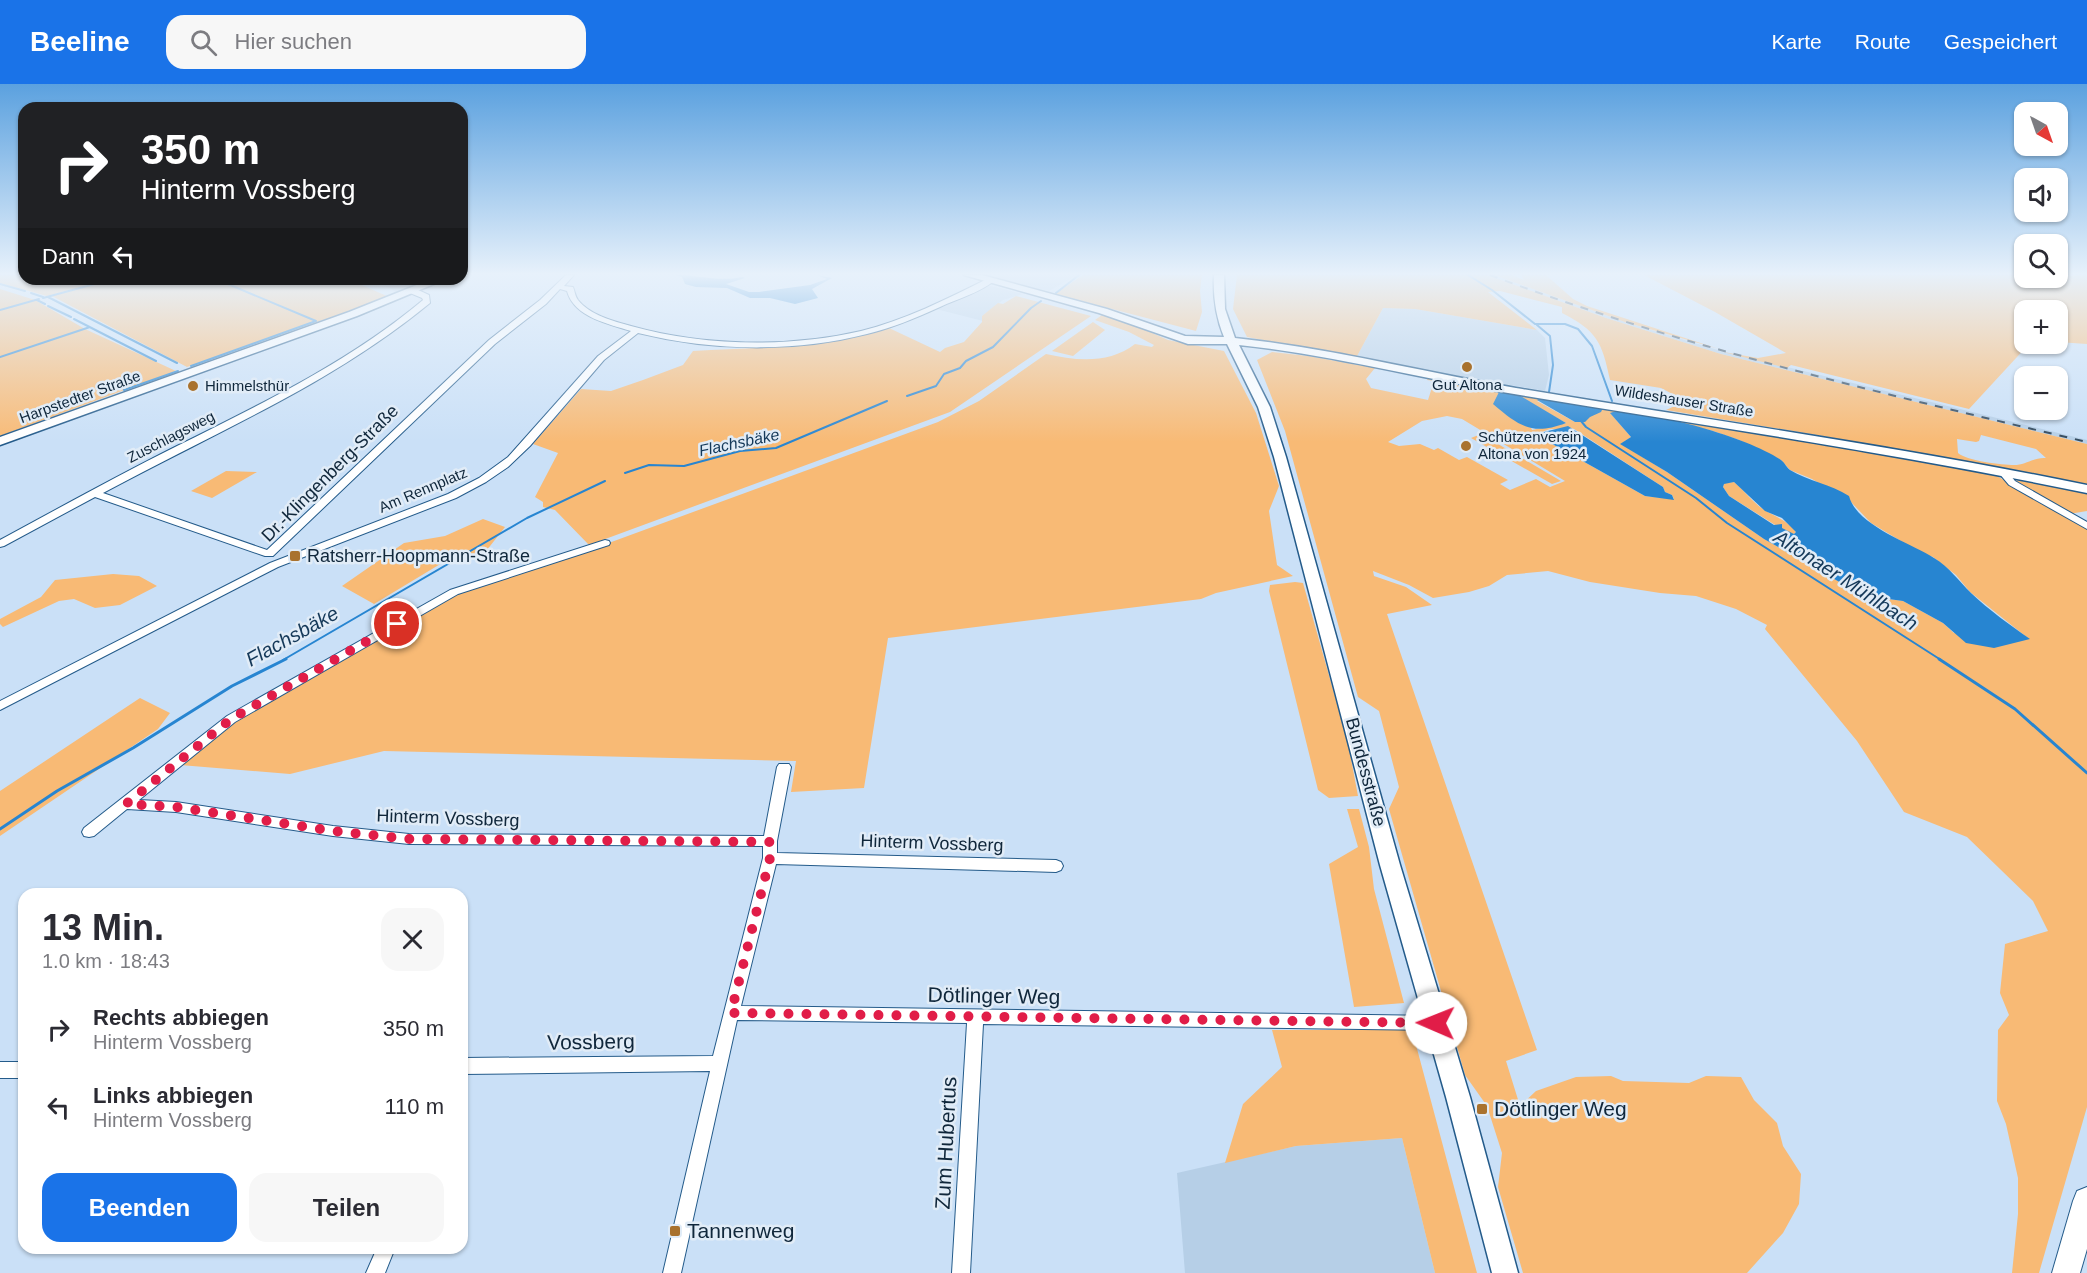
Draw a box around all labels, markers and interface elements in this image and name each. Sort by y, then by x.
search box [166,15,586,69]
text: Beeline [30,26,130,57]
icon: search [187,26,220,59]
text: Hier suchen [235,29,352,54]
text: Karte [1772,30,1822,53]
text: Route [1855,30,1911,53]
text: Gespeichert [1944,30,2057,53]
north arrow [2014,102,2068,156]
map controls [2014,102,2068,420]
icon: right [42,126,120,204]
text: 350 m [141,126,260,173]
button: sound [2014,168,2068,222]
text: Hinterm Vossberg [141,175,356,205]
button: search [2014,234,2068,288]
icon: left [107,240,140,273]
text: Dann [42,244,95,269]
button: + [2014,300,2068,354]
marker: Gut Altona [1460,360,1474,374]
button: − [2014,366,2068,420]
street label: Harpstedter Straße [17,367,143,426]
place label: Gut Altona [1432,376,1503,393]
place label: Himmelsthür [205,377,289,394]
marker: Himmelsthür [186,379,200,393]
street label: Wildeshauser Straße [1614,381,1755,420]
street label: Dr.-Klingenberg-Straße [257,400,403,546]
street label: Zuschlagsweg [124,407,217,466]
water label: Flachsbäke [697,426,781,459]
place label: Schützenverein Altona von 1924 [1478,428,1586,462]
marker: Schützenverein Altona von 1924 [1459,439,1473,453]
street label: Am Rennplatz [376,463,469,516]
water label: Altonaer Mühlbach [1769,525,1922,635]
place label: Ratsherr-Hoopmann-Straße [307,546,530,566]
marker: Ratsherr-Hoopmann-Straße [288,549,302,563]
pin [371,598,422,649]
water label: Flachsbäke [242,602,342,670]
icon: arrive [380,607,413,640]
street label: Bundesstraße [1342,715,1390,829]
street label: Hinterm Vossberg [376,806,520,830]
street label: Hinterm Vossberg [860,831,1004,855]
text: 13 Min. [42,907,164,948]
button: close [381,908,444,971]
text: 1.0 km · 18:43 [42,950,170,972]
street label: Dötlinger Weg [927,983,1061,1008]
position arrow [1404,991,1468,1055]
text: Rechts abbiegen [93,1005,269,1030]
icon: right [42,1013,75,1046]
text: 350 m [383,1016,444,1041]
street label: Vossberg [547,1029,635,1054]
text: Hinterm Vossberg [93,1031,252,1053]
street label: Zum Hubertus [931,1076,960,1210]
text: Links abbiegen [93,1083,253,1108]
icon: left [42,1091,75,1124]
text: 110 m [384,1094,444,1119]
place label: Dötlinger Weg [1494,1097,1627,1120]
marker: Dötlinger Weg [1475,1102,1489,1116]
text: Hinterm Vossberg [93,1109,252,1131]
button: Beenden [42,1173,237,1242]
button: Teilen [249,1173,444,1242]
place label: Tannenweg [687,1219,794,1242]
marker: Tannenweg [668,1224,682,1238]

